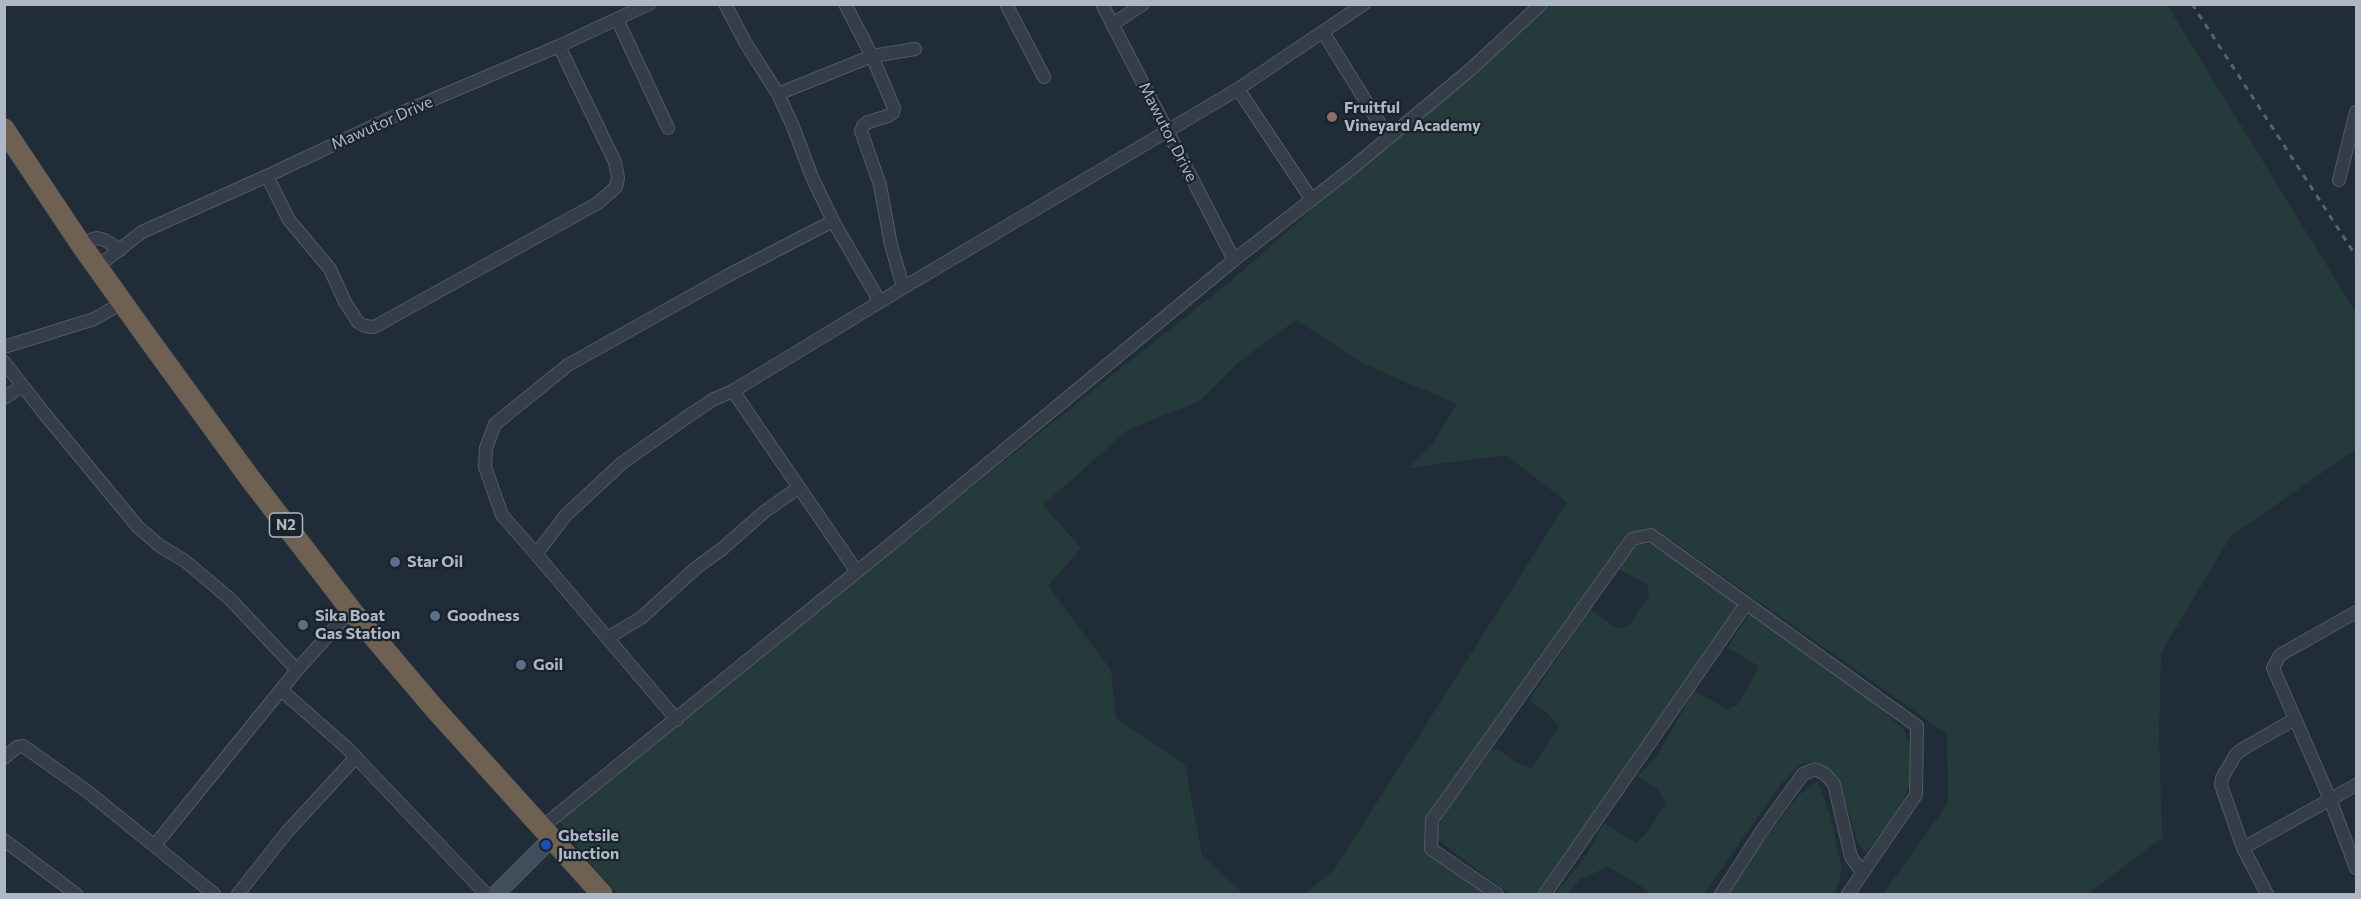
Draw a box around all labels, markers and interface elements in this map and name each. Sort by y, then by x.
street label: Mawutor Drive [1135,79,1201,185]
street label: Mawutor Drive [328,92,436,154]
place label: Fruitful Vineyard Academy [1344,98,1481,136]
marker: Fruitful Vineyard Academy [1325,110,1339,124]
road number: N2 [270,513,302,537]
place label: Star Oil [407,552,463,572]
marker: Star Oil [388,555,402,569]
place label: Sika Boat Gas Station [315,606,400,644]
place label: Goodness [447,606,520,626]
marker: Goodness [428,609,442,623]
marker: Sika Boat Gas Station [296,618,310,632]
place label: Goil [533,655,563,675]
marker: Goil [514,658,528,672]
place label: Gbetsile Junction [558,826,619,864]
marker: Gbetsile Junction [539,838,553,852]

